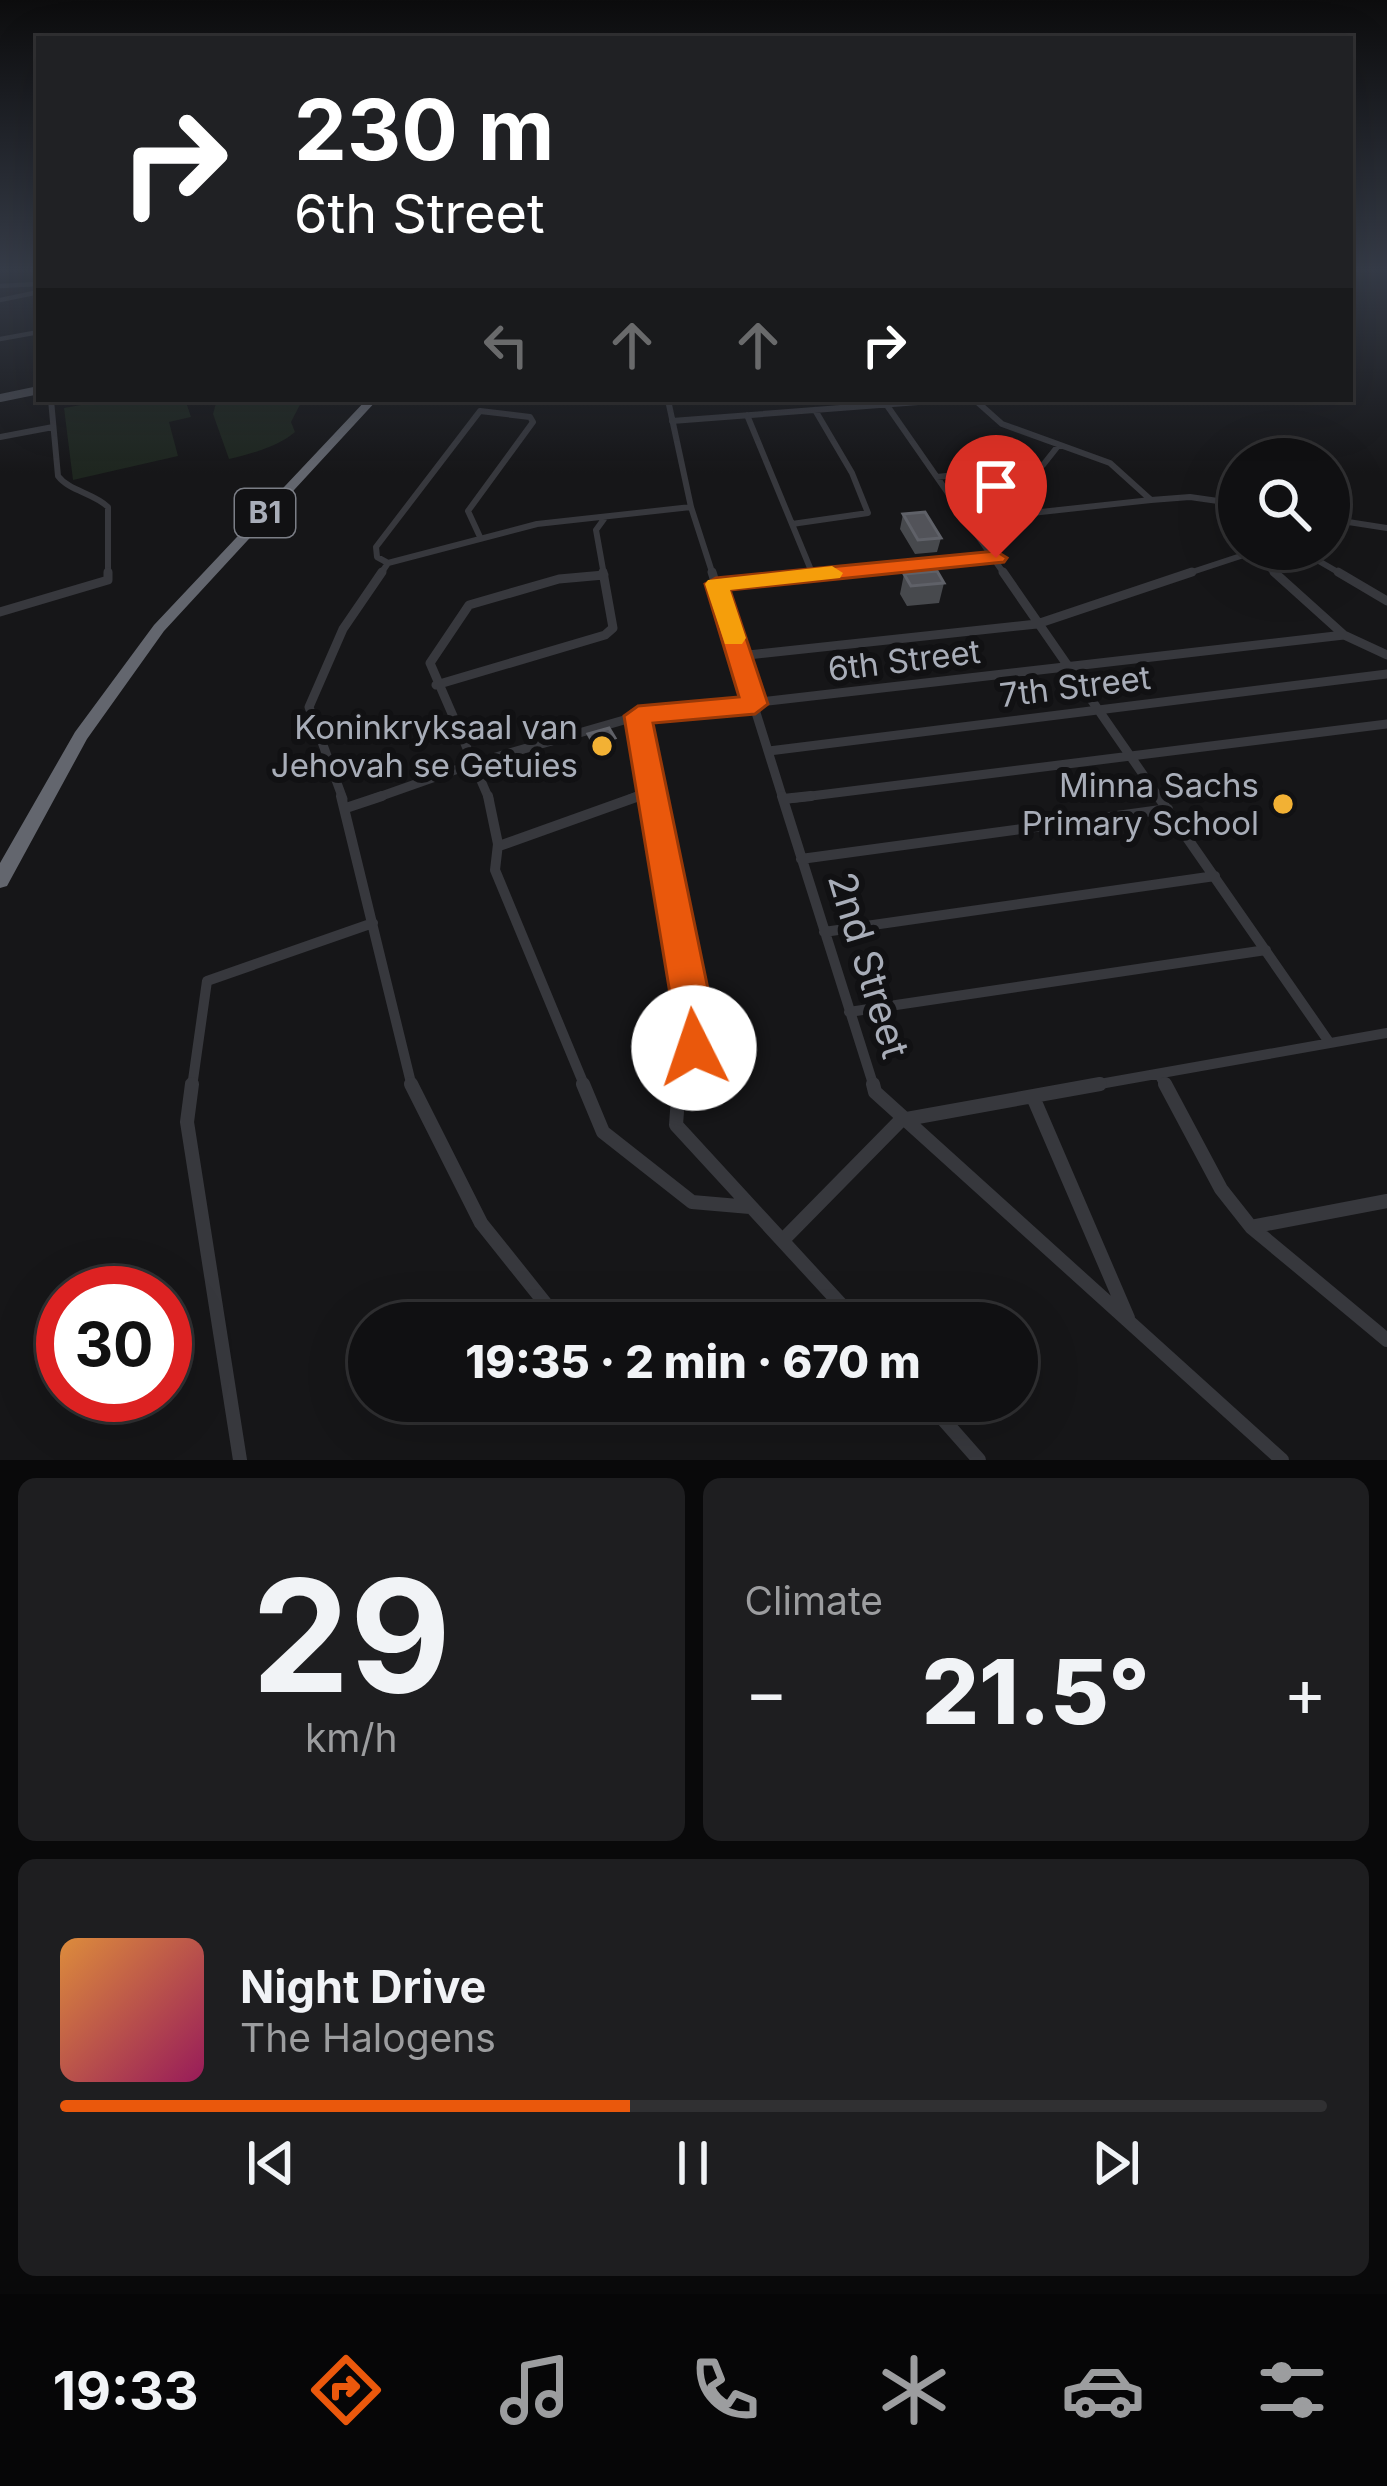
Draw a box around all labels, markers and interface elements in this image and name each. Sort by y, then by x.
text: 230 m [294,79,554,180]
icon: right [96,84,252,240]
text: 6th Street [294,181,545,246]
icon: left [473,312,539,378]
icon: ahead [599,312,665,378]
icon: ahead [725,312,791,378]
icon: right [851,312,917,378]
pin [945,435,1047,558]
map controls [1218,438,1350,570]
button: search [1218,438,1350,570]
icon: arrive [963,453,1029,519]
road number: B1 [235,489,295,537]
street label: 6th Street [826,631,983,689]
street label: 7th Street [997,657,1153,715]
place label: Koninkryksaal van Jehovah se Getuies [271,707,578,785]
marker: Koninkryksaal van Jehovah se Getuies [589,733,615,759]
place label: Minna Sachs Primary School [1022,765,1259,843]
marker: Minna Sachs Primary School [1270,791,1296,817]
street label: 2nd Street [819,866,920,1063]
position arrow [631,985,757,1111]
speed limit sign: 30 [36,1266,192,1422]
text: 19:35 · 2 min · 670 m [465,1334,921,1389]
text: 29 [251,1541,451,1730]
text: Climate [745,1577,883,1624]
text: 21.5° [922,1637,1150,1746]
text: − [745,1652,788,1732]
text: + [1283,1652,1327,1732]
text: km/h [305,1714,398,1761]
text: Night Drive [240,1959,486,2014]
text: The Halogens [240,2014,496,2061]
icon: previous [238,2130,304,2196]
icon: pause [660,2130,726,2196]
icon: next [1083,2130,1149,2196]
icon: directions [304,2348,388,2432]
icon: music [493,2348,577,2432]
icon: phone [683,2348,767,2432]
icon: climate [872,2348,956,2432]
icon: car [1061,2348,1145,2432]
icon: filters [1250,2348,1334,2432]
text: 19:33 [53,2358,199,2423]

